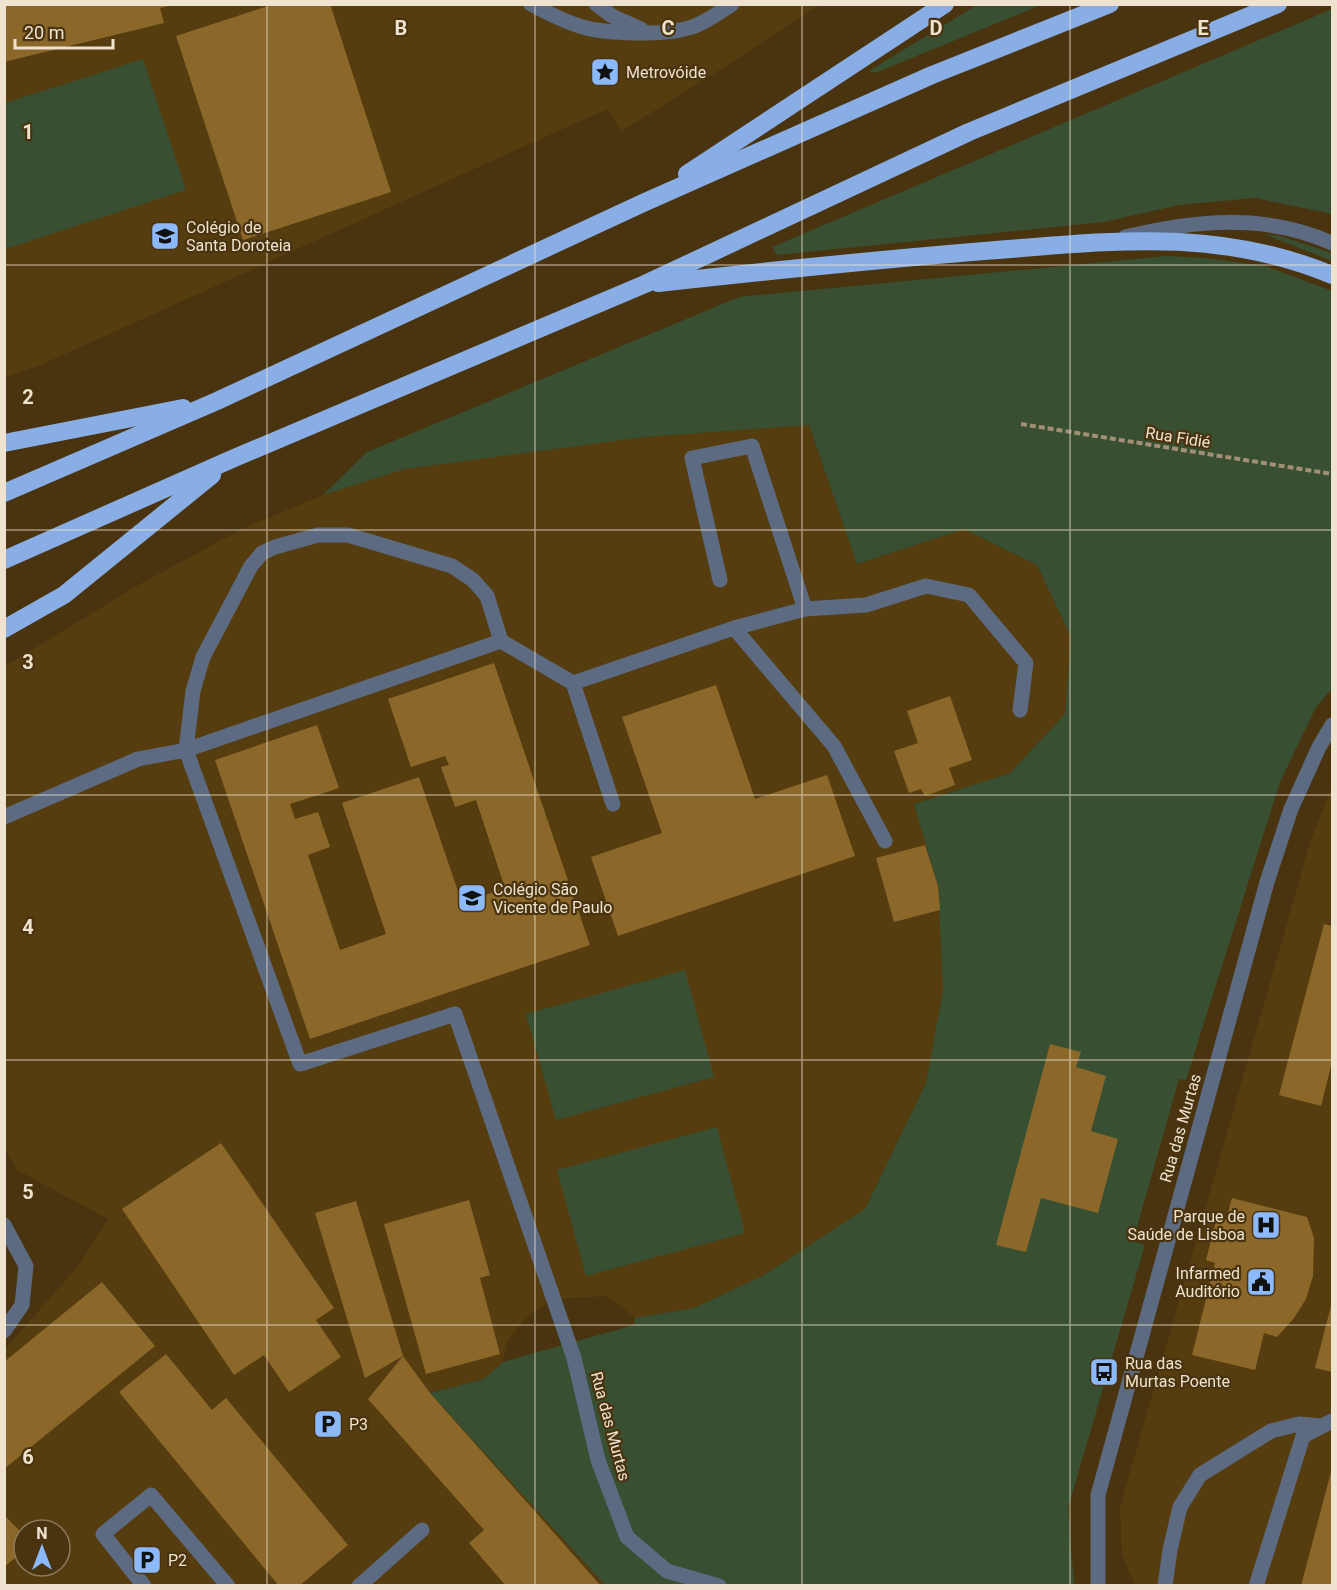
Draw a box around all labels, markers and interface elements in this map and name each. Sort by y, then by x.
scale bar [15,12,112,50]
text: B [395,16,407,40]
text: C [661,16,675,40]
text: D [930,16,943,40]
text: E [1197,16,1209,40]
text: 20 m [24,22,64,43]
place icon: Metrovóide [589,56,621,88]
place label: Metrovóide [626,63,706,82]
text: 1 [22,120,34,144]
place label: Colégio de Santa Doroteia [186,218,291,255]
school or university icon: Colégio de Santa Doroteia [149,220,181,252]
text: 2 [22,385,34,409]
street label: Rua Fidié [1144,423,1212,452]
text: 3 [22,650,34,674]
place label: Colégio São Vicente de Paulo [493,880,612,917]
school or university icon: Colégio São Vicente de Paulo [456,882,488,914]
text: 4 [22,915,34,939]
street label: Rua das Murtas [1156,1072,1205,1185]
text: 5 [22,1180,34,1204]
place label: Parque de Saúde de Lisboa [1127,1207,1245,1244]
hospital icon: Parque de Saúde de Lisboa [1250,1209,1282,1241]
place label: Infarmed Auditório [1175,1264,1240,1301]
public building icon: Infarmed Auditório [1245,1266,1277,1298]
place label: Rua das Murtas Poente [1125,1354,1230,1391]
bus stop icon: Rua das Murtas Poente [1088,1356,1120,1388]
street label: Rua das Murtas [587,1370,634,1483]
parking icon: P3 [312,1408,344,1440]
place label: P3 [349,1415,368,1434]
text: 6 [22,1445,34,1469]
north arrow [12,1518,72,1578]
text: N [36,1524,48,1543]
parking icon: P2 [131,1544,163,1576]
place label: P2 [168,1551,187,1570]

